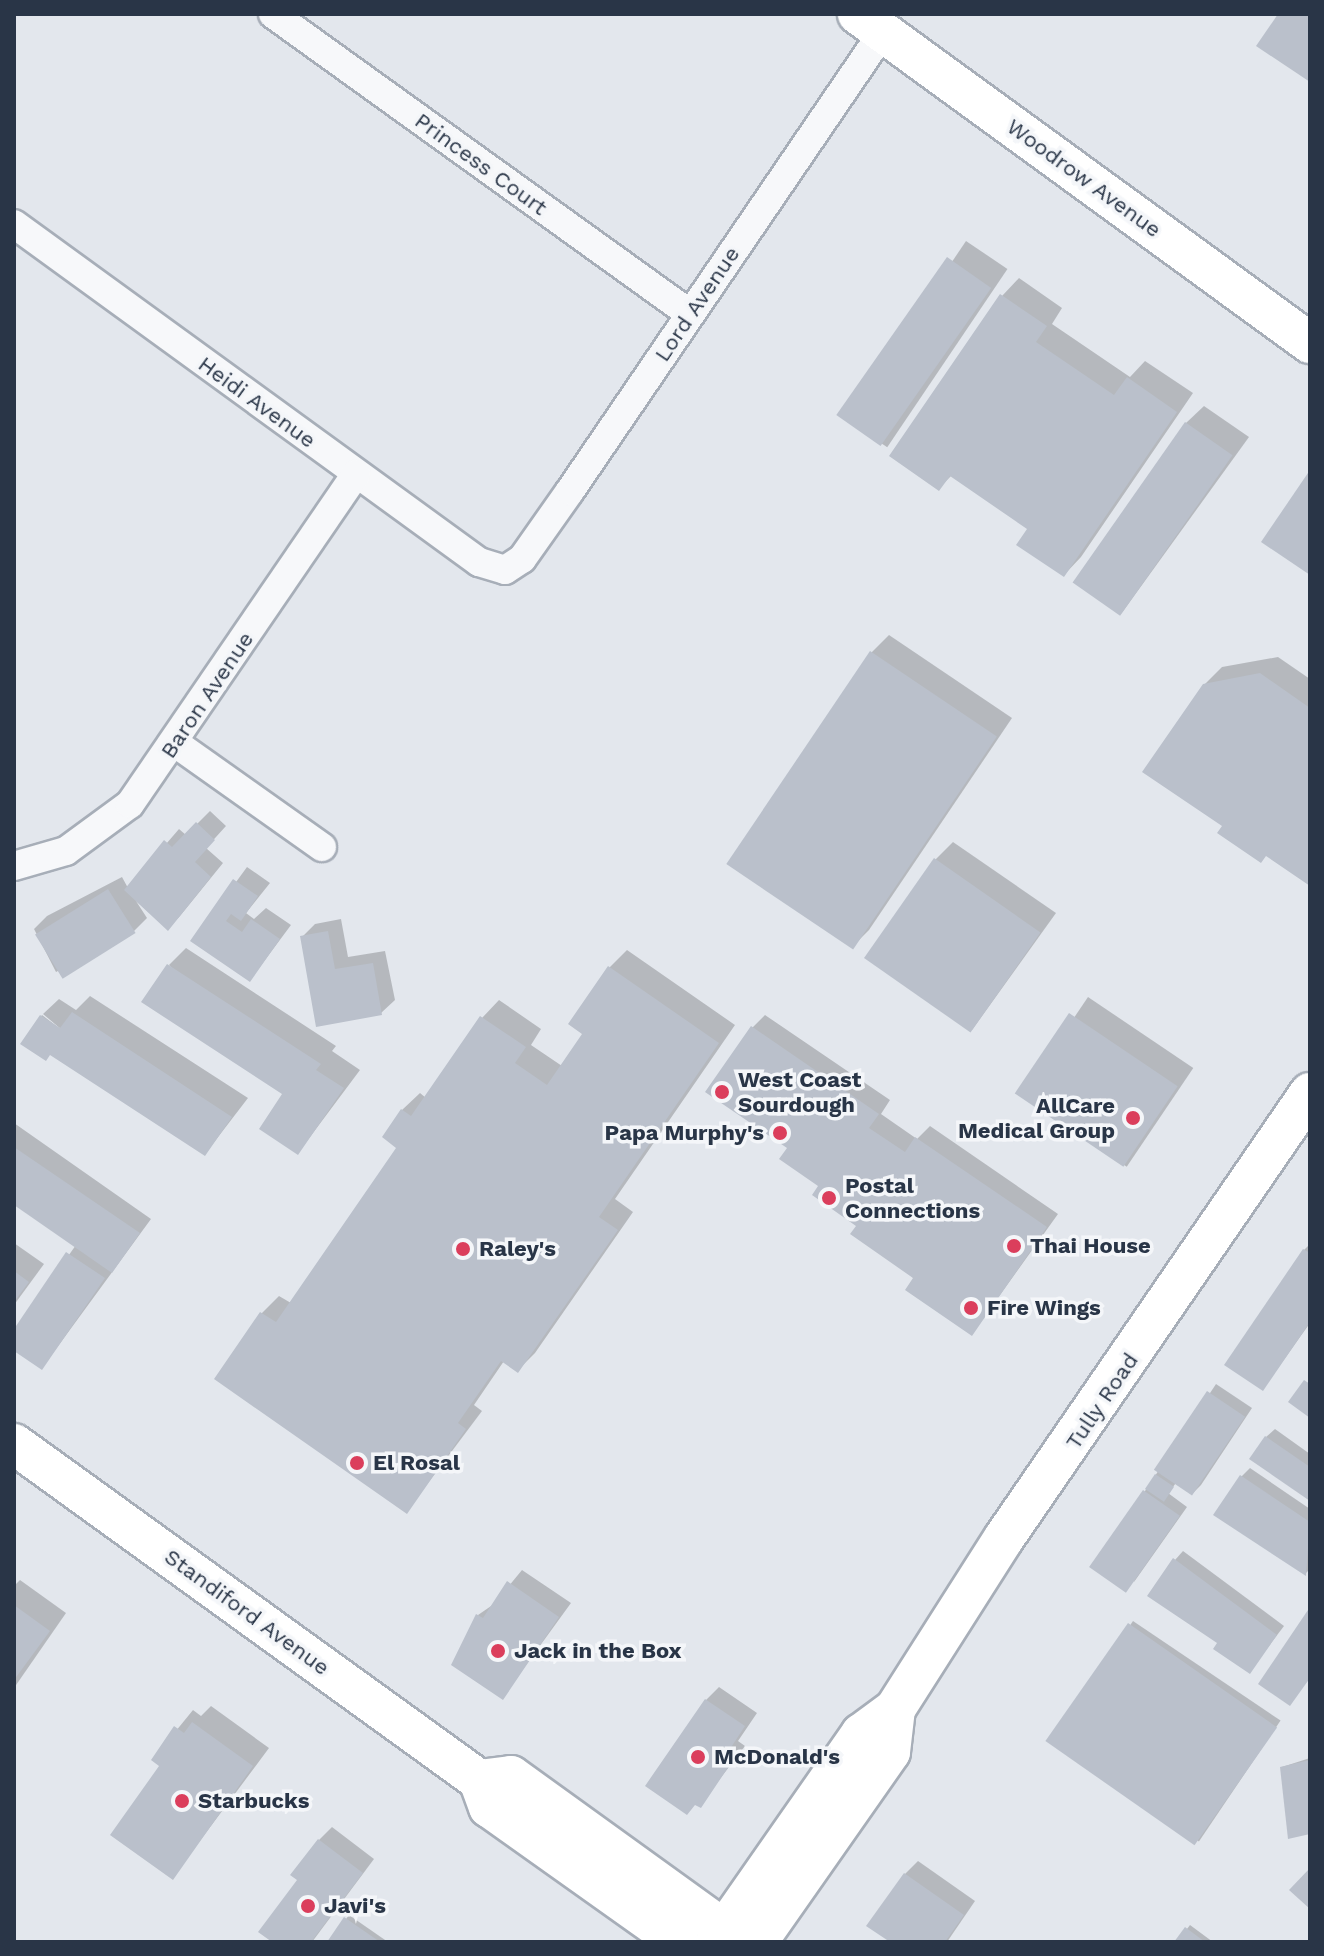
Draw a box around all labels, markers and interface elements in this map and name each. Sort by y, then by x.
street label: Princess Court [410,107,552,221]
street label: Woodrow Avenue [1001,113,1167,243]
street label: Lord Avenue [649,241,745,367]
street label: Heidi Avenue [193,350,321,454]
street label: Baron Avenue [155,626,259,764]
place label: West Coast Sourdough [738,1066,861,1118]
marker: West Coast Sourdough [713,1083,731,1101]
place label: AllCare Medical Group [958,1092,1115,1144]
marker: AllCare Medical Group [1122,1107,1144,1129]
place label: Papa Murphy's [604,1120,764,1146]
marker: Papa Murphy's [771,1124,789,1142]
place label: Postal Connections [845,1172,980,1224]
marker: Postal Connections [820,1189,838,1207]
place label: Thai House [1030,1233,1151,1259]
place label: Raley's [479,1236,556,1262]
marker: Thai House [1005,1237,1023,1255]
marker: Raley's [454,1240,472,1258]
place label: Fire Wings [987,1295,1101,1321]
marker: Fire Wings [962,1299,980,1317]
street label: Tully Road [1060,1348,1144,1454]
place label: El Rosal [373,1450,460,1476]
marker: El Rosal [348,1454,366,1472]
street label: Standiford Avenue [159,1543,335,1681]
place label: Jack in the Box [514,1638,682,1664]
marker: Jack in the Box [489,1642,507,1660]
place label: McDonald's [714,1744,840,1770]
marker: McDonald's [689,1748,707,1766]
place label: Starbucks [198,1788,309,1814]
marker: Starbucks [173,1792,191,1810]
place label: Javi's [324,1893,386,1919]
marker: Javi's [299,1897,317,1915]

